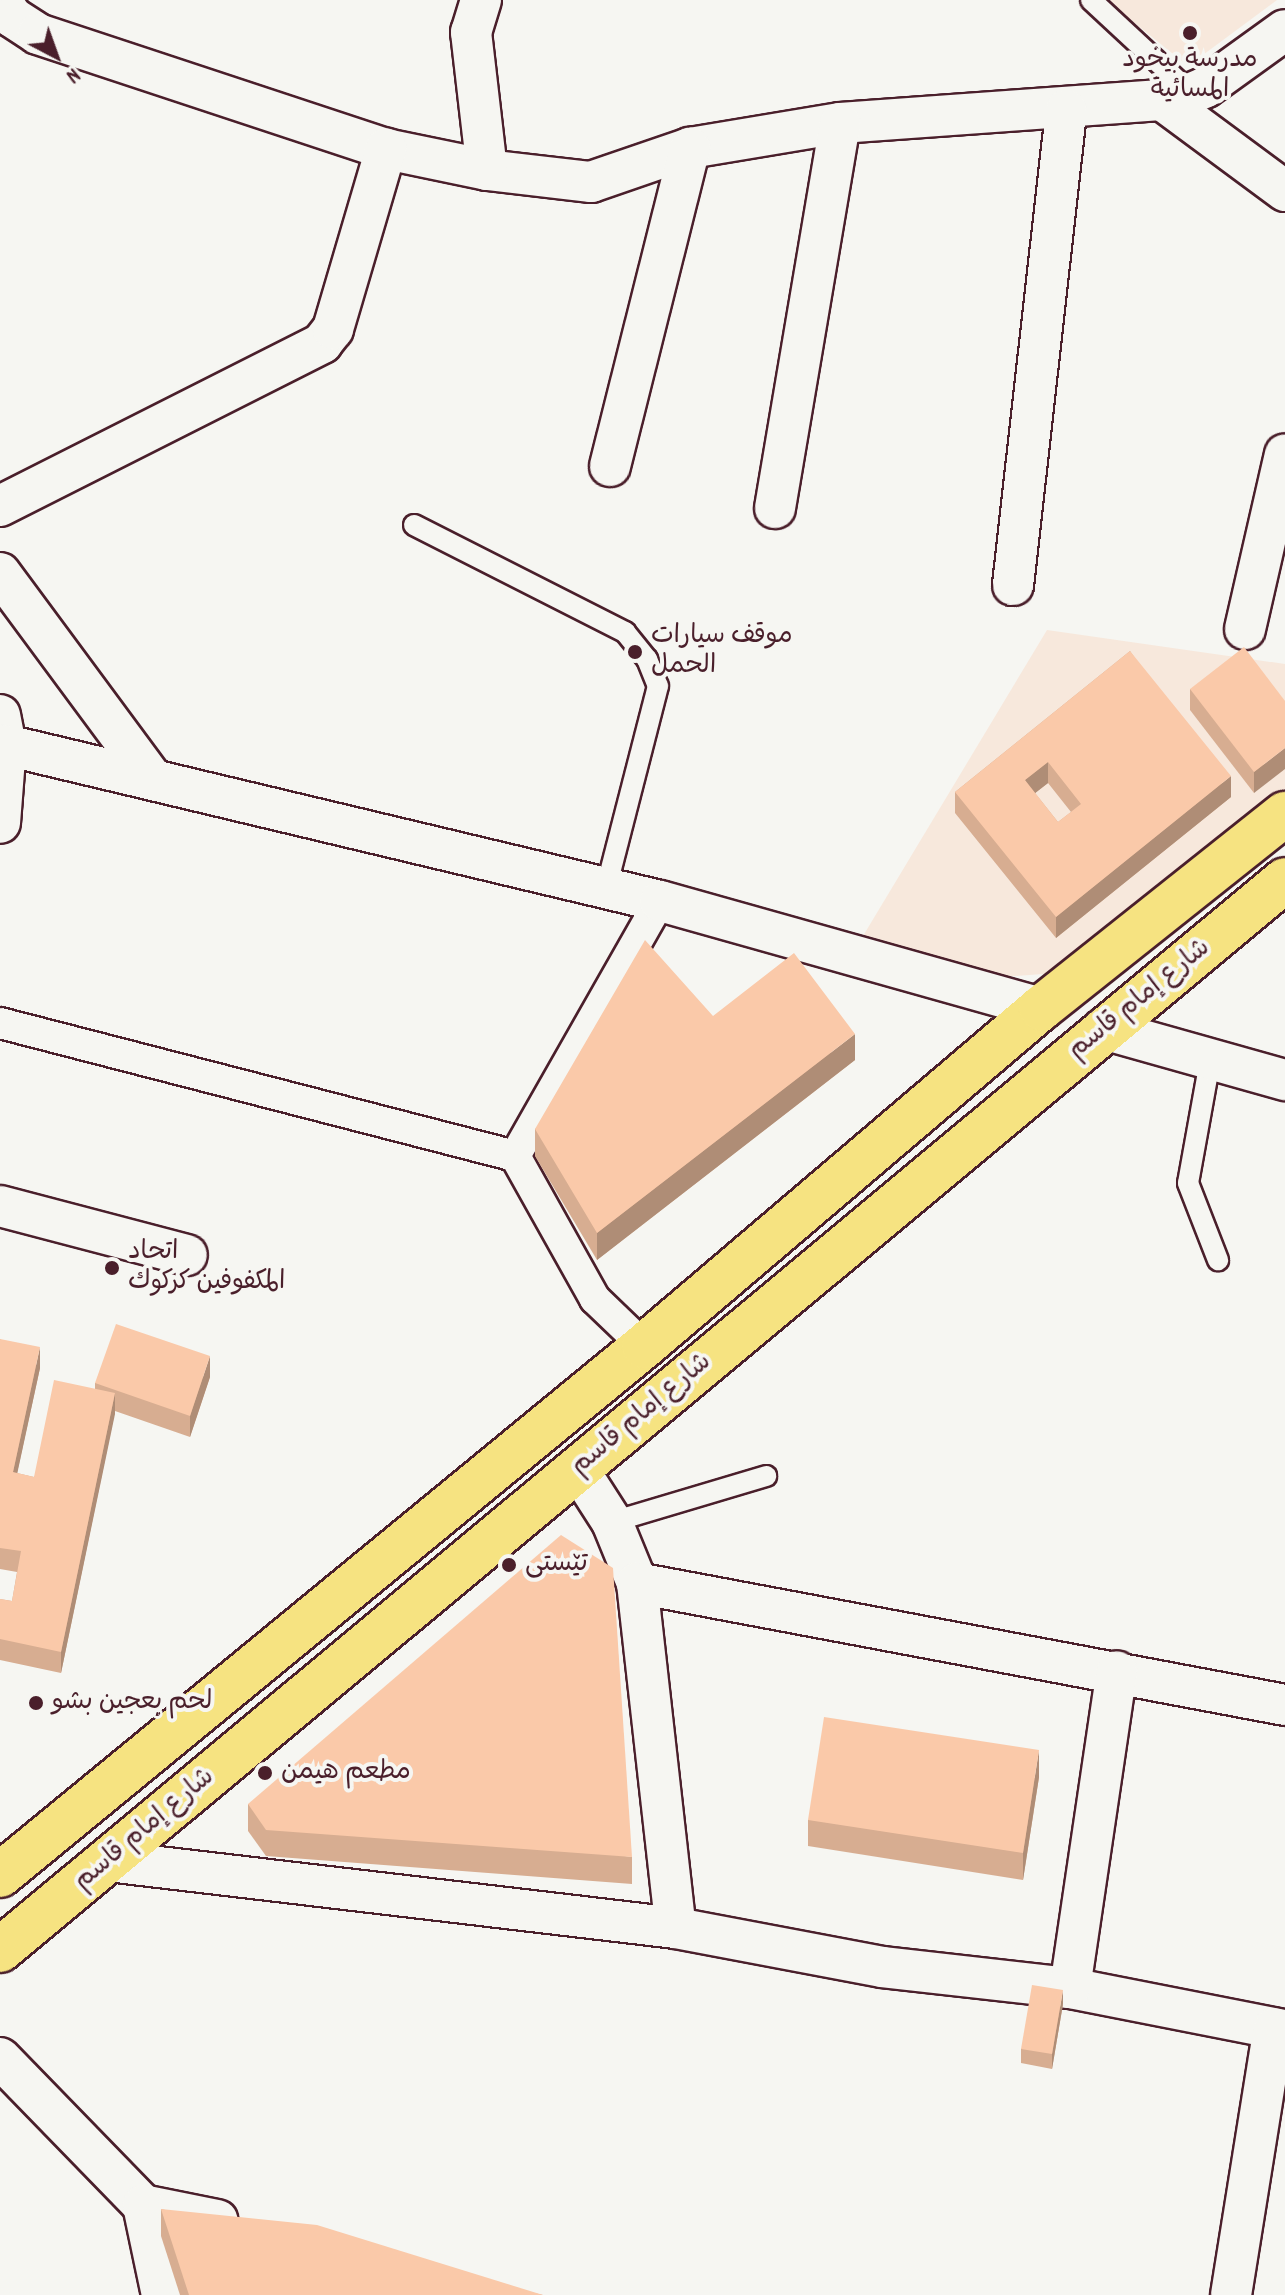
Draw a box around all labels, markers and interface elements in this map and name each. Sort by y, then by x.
north arrow [16,16,96,96]
marker: مدرسة بيخود المسائية [1181,24,1199,42]
place label: مدرسة بيخود المسائية [1122,45,1258,106]
text: N [58,59,86,90]
place label: موقف سيارات الحمل [651,621,793,682]
marker: موقف سيارات الحمل [626,643,644,661]
street label: شارع إمام قاسم [1063,933,1217,1067]
place label: اتحاد المكفوفين كركوك [128,1237,285,1298]
marker: اتحاد المكفوفين كركوك [103,1259,121,1277]
street label: شارع إمام قاسم [565,1347,719,1483]
place label: تێستی [525,1549,588,1581]
marker: تێستی [500,1556,518,1574]
place label: لحم بعجين بشو [52,1687,212,1719]
marker: لحم بعجين بشو [27,1694,45,1712]
place label: مطعم هيمن [281,1757,411,1789]
street label: شارع إمام قاسم [68,1762,222,1898]
marker: مطعم هيمن [256,1764,274,1782]

